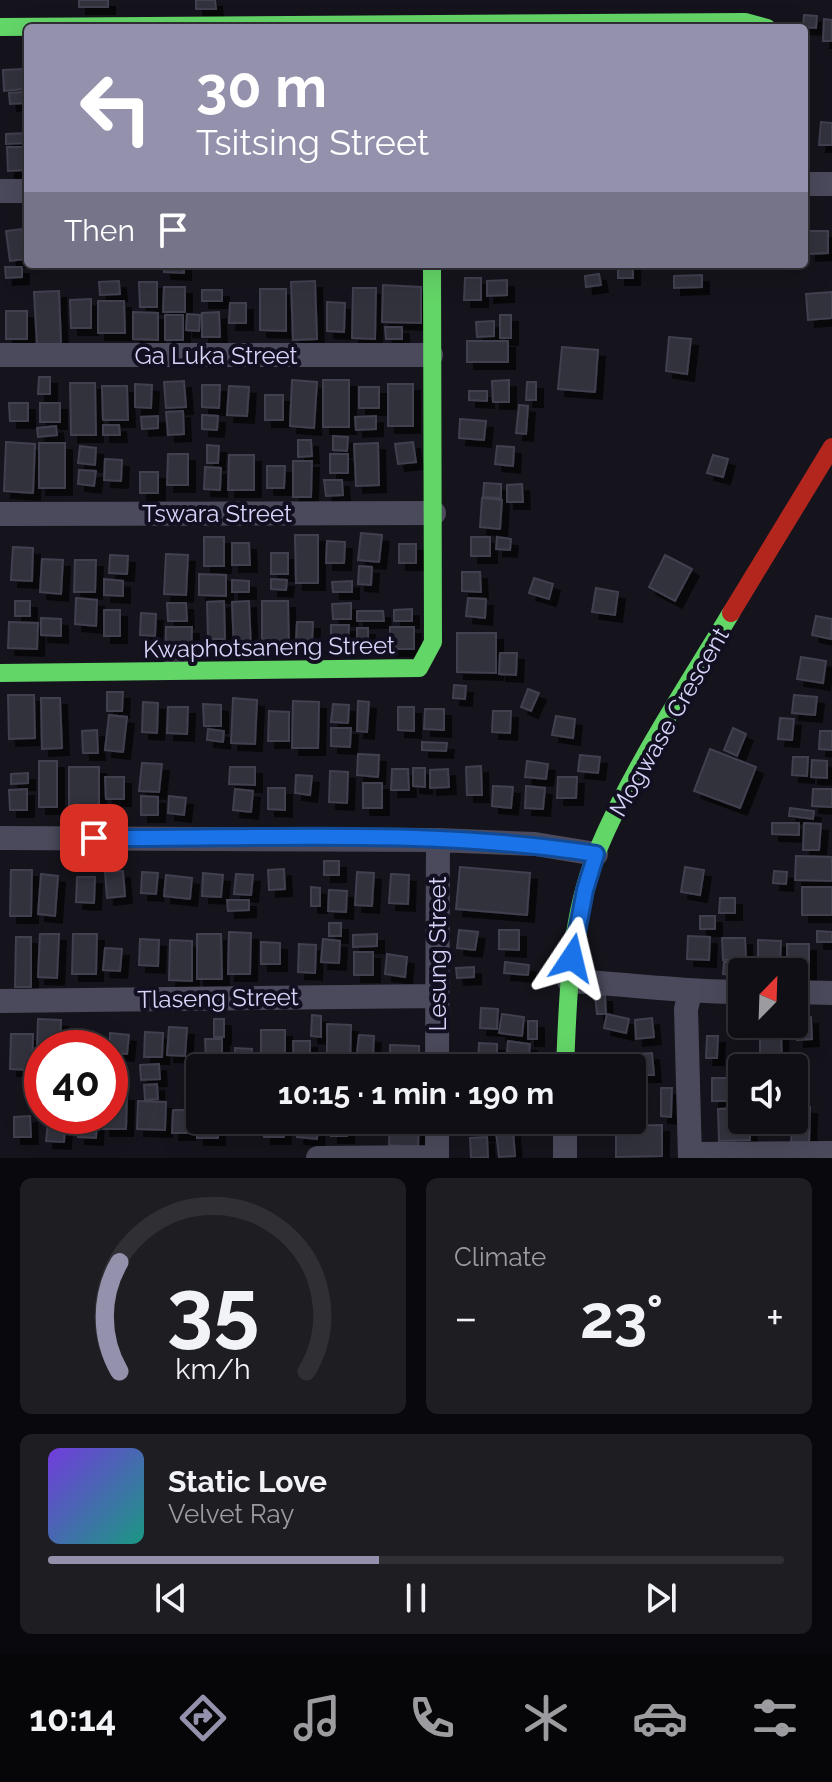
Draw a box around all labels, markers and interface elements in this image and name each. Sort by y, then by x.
text: 30 m [196,54,327,120]
icon: left [64,56,168,160]
text: Tsitsing Street [196,121,429,163]
icon: arrive [151,208,195,252]
text: Then [64,213,135,248]
street label: Ga Luka Street [135,341,298,370]
street label: Tswara Street [142,499,292,528]
street label: Mogwase Crescent [603,622,735,822]
street label: Kwaphotsaneng Street [143,630,395,664]
pin [60,804,128,872]
icon: arrive [72,816,116,860]
street label: Lesung Street [423,876,452,1032]
position arrow [530,916,614,1000]
north arrow [728,958,808,1038]
map controls [728,958,808,1134]
street label: Tlaseng Street [137,982,299,1014]
speed limit sign: 40 [24,1030,128,1134]
button: sound [728,1054,808,1134]
text: 10:15 · 1 min · 190 m [278,1076,554,1111]
text: Climate [454,1242,546,1272]
text: 35 [167,1260,259,1357]
text: 23° [580,1282,663,1352]
text: − [454,1292,478,1343]
text: + [766,1292,784,1343]
text: km/h [175,1352,251,1386]
text: Static Love [168,1464,327,1499]
text: Velvet Ray [168,1499,294,1529]
icon: previous [149,1576,193,1620]
icon: pause [394,1576,438,1620]
icon: next [639,1576,683,1620]
icon: directions [175,1690,231,1746]
icon: music [289,1690,345,1746]
icon: phone [404,1690,460,1746]
icon: climate [518,1690,574,1746]
icon: car [632,1690,688,1746]
icon: filters [747,1690,803,1746]
text: 10:14 [29,1697,116,1739]

